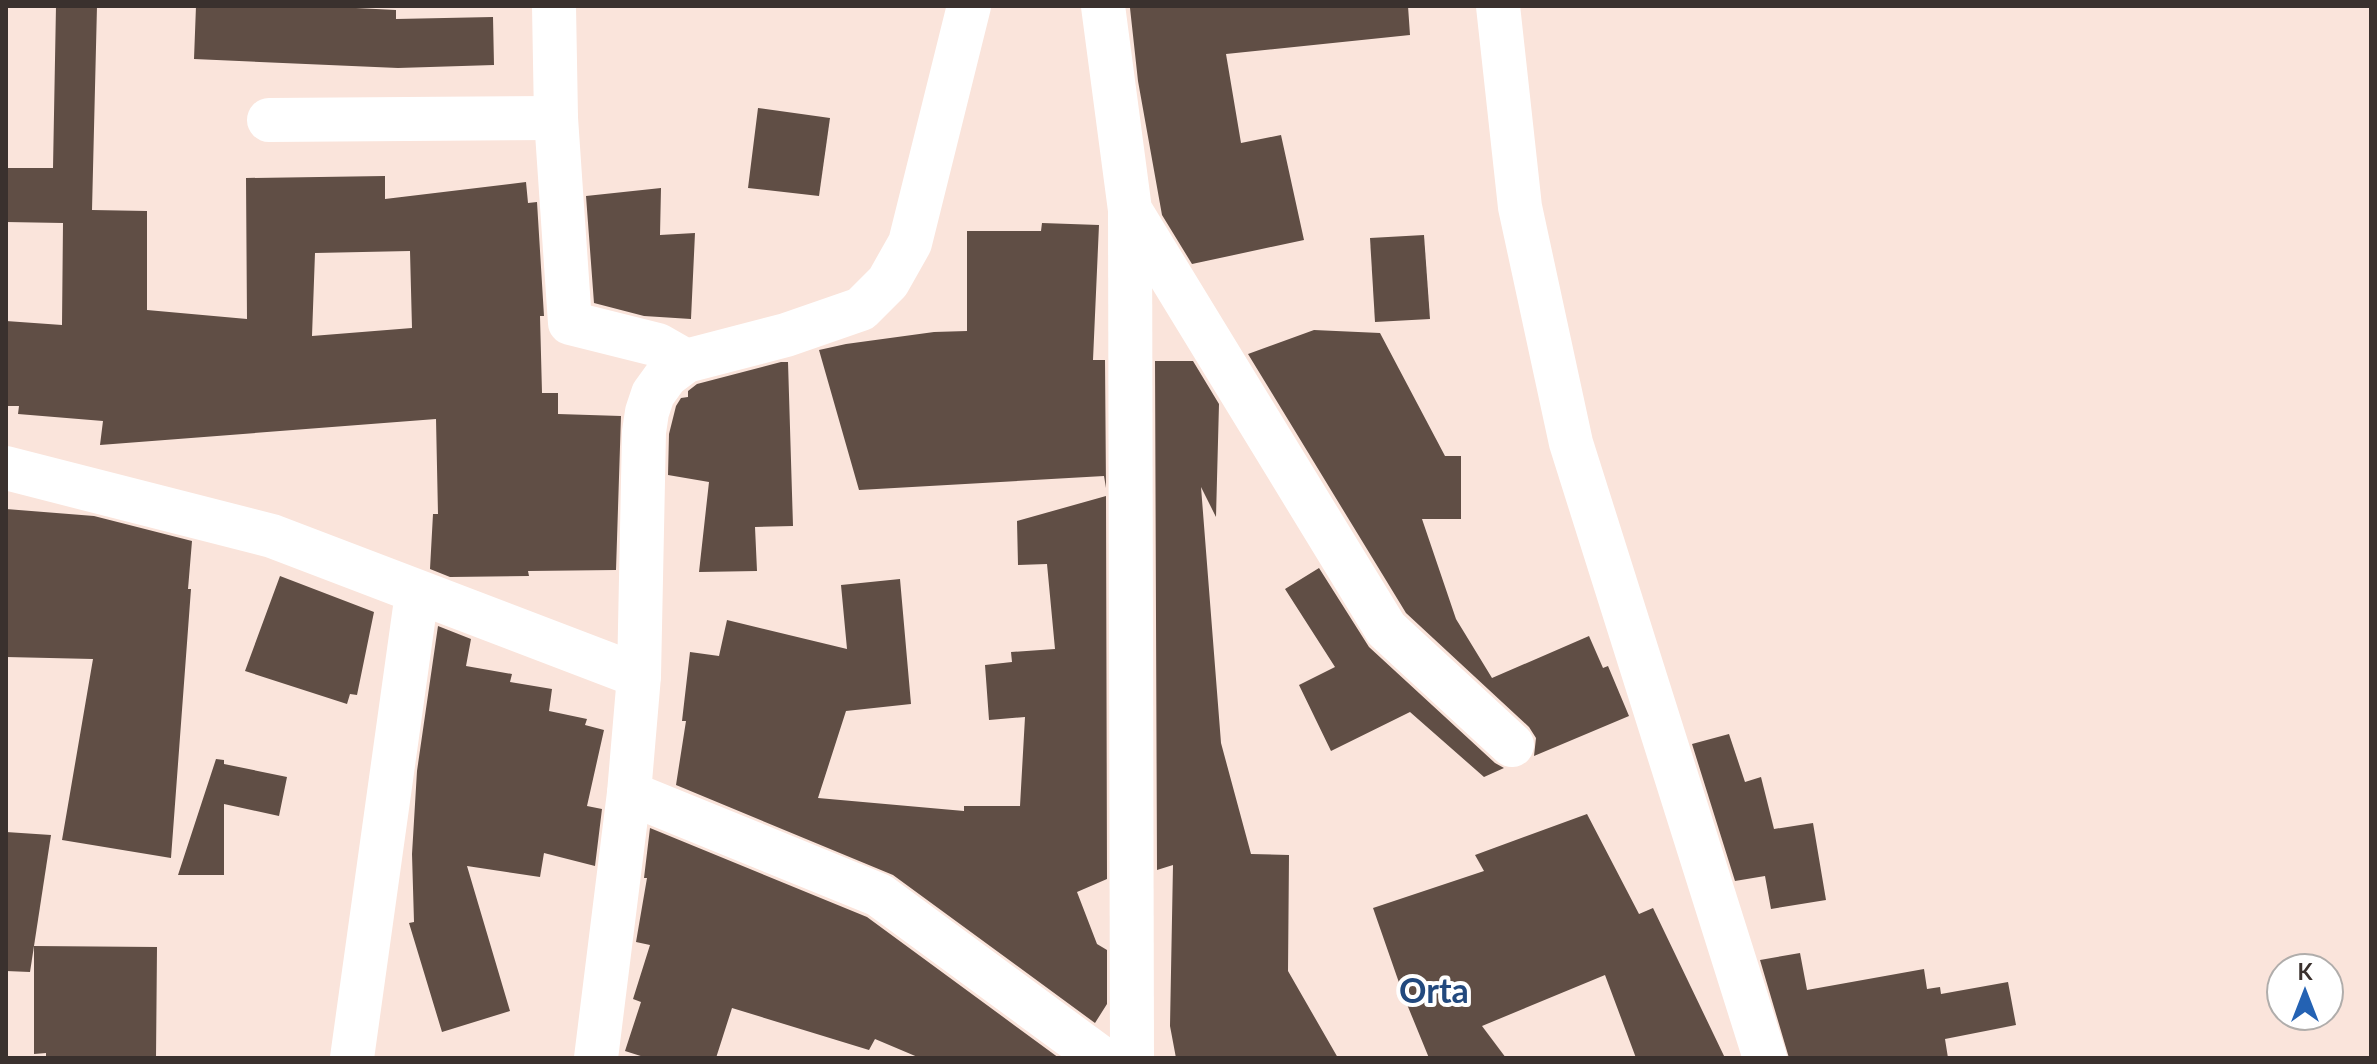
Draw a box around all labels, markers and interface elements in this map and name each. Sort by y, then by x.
north arrow [2265,952,2345,1032]
text: K [2297,958,2313,985]
district label: Orta [1399,969,1469,1010]

